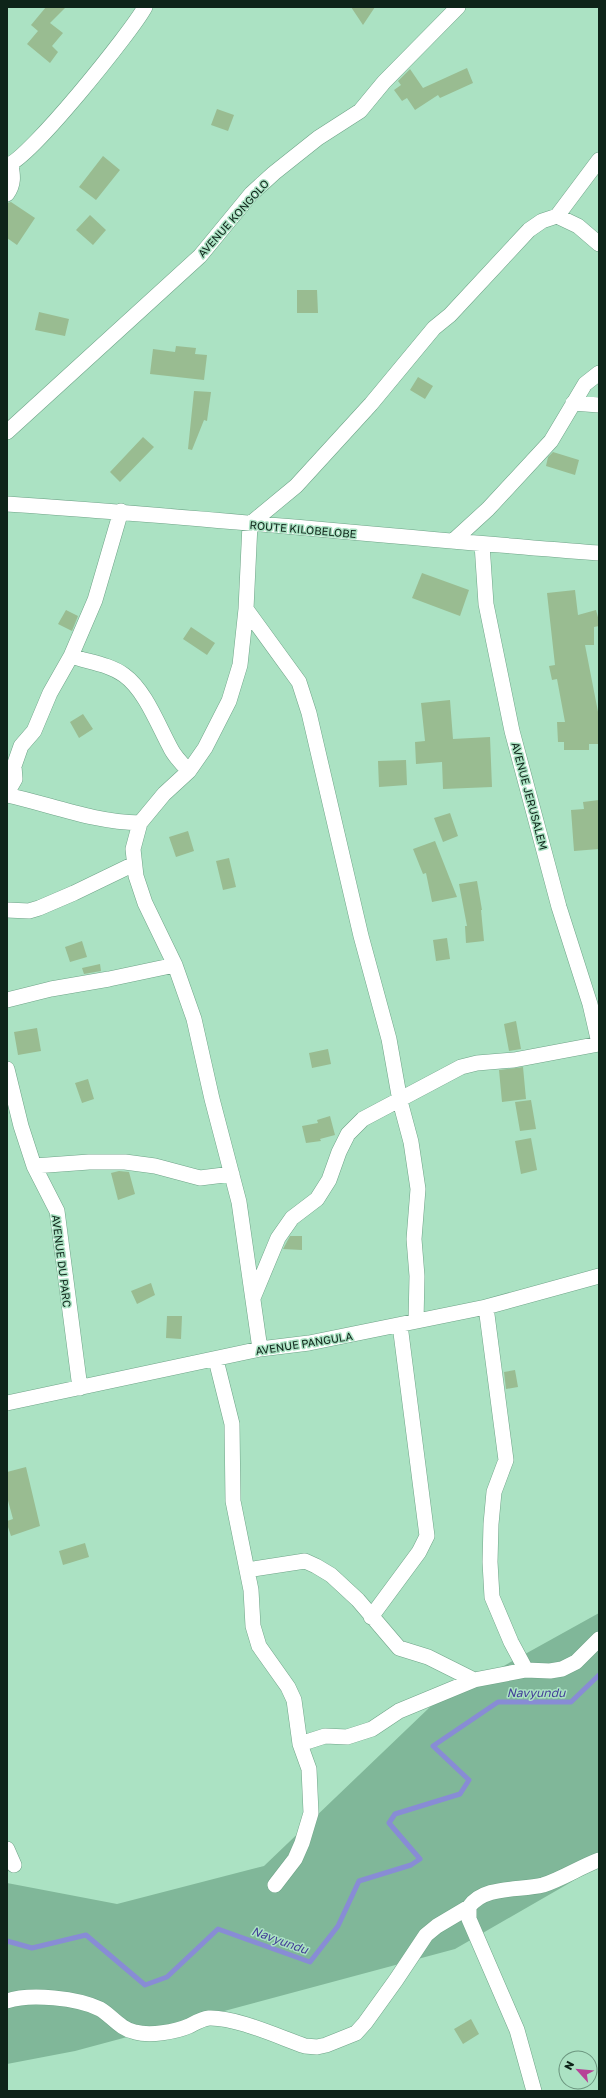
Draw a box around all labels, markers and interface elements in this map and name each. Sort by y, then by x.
street label: AVENUE KONGOLO [195,176,271,260]
street label: ROUTE KILOBELOBE [249,518,357,540]
street label: AVENUE JERUSALEM [509,741,551,851]
street label: AVENUE DU PARC [50,1214,74,1308]
street label: AVENUE PANGULA [255,1329,354,1357]
water label: Navyundu [507,1685,566,1700]
water label: Navyundu [250,1923,311,1957]
north arrow [558,2050,598,2090]
text: N [561,2059,576,2072]

